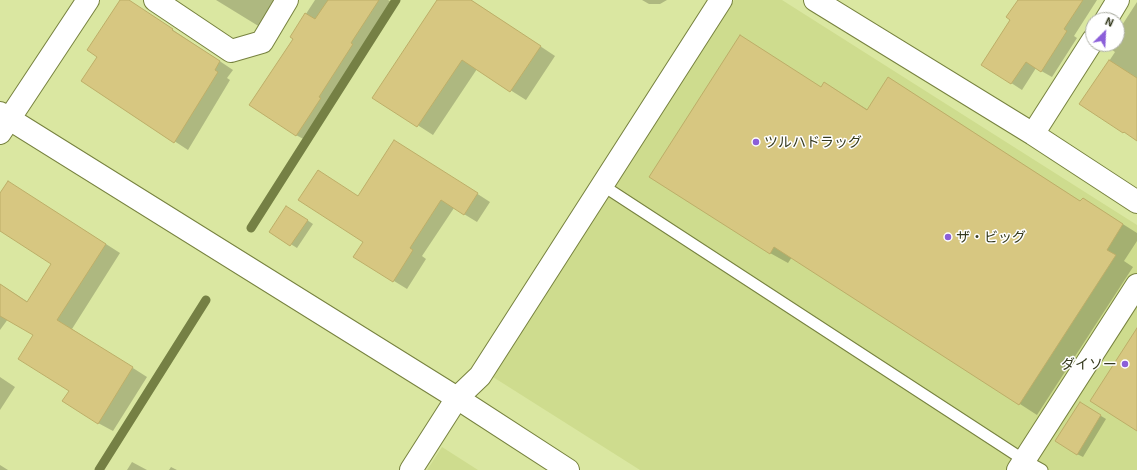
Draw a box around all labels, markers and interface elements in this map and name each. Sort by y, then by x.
north arrow [1085,12,1125,52]
text: N [1103,14,1116,29]
place label: ツルハドラッグ [764,134,862,150]
marker: ツルハドラッグ [751,137,761,147]
place label: ザ・ビッグ [956,229,1026,245]
marker: ザ・ビッグ [943,232,953,242]
place label: ダイソー [1061,356,1117,372]
marker: ダイソー [1120,359,1130,369]

